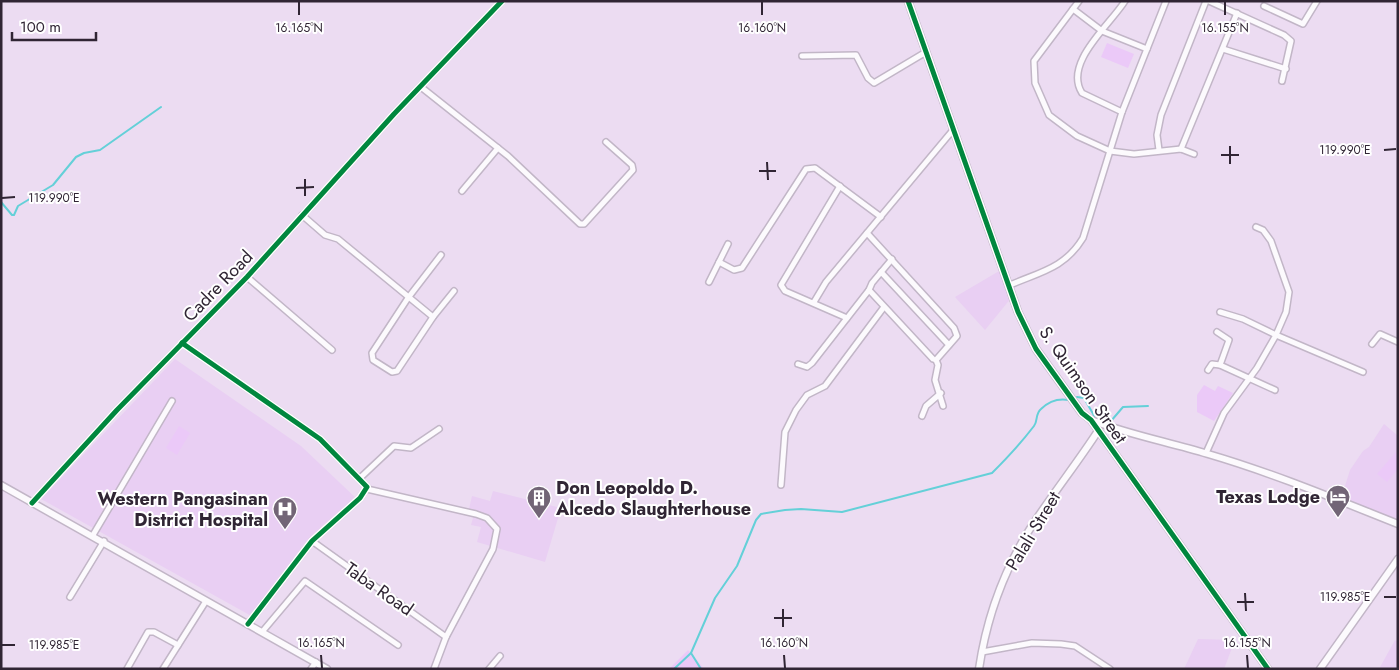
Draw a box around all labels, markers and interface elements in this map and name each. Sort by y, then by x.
scale bar [12,10,96,42]
text: 100 m [20,16,61,38]
text: 16.165°N [275,19,323,37]
text: 16.160°N [738,19,786,37]
text: 16.155°N [1201,19,1249,37]
text: 119.990°E [1319,141,1371,159]
text: 119.990°E [28,189,80,207]
street label: Cadre Road [177,244,259,328]
street label: S. Quimson Street [1033,321,1134,450]
place label: Don Leopoldo D. Alcedo Slaughterhouse [555,475,751,522]
place label: Texas Lodge [1216,484,1320,510]
hotel icon: Texas Lodge [1325,484,1351,518]
building icon: Don Leopoldo D. Alcedo Slaughterhouse [526,485,552,519]
place label: Western Pangasinan District Hospital [98,486,268,533]
street label: Palali Street [999,486,1067,575]
hospital icon: Western Pangasinan District Hospital [272,496,298,530]
street label: Taba Road [339,556,419,622]
text: 119.985°E [1320,588,1370,606]
text: 16.165°N [297,634,345,652]
text: 16.160°N [760,634,808,652]
text: 16.155°N [1223,634,1271,652]
text: 119.985°E [29,636,79,654]

